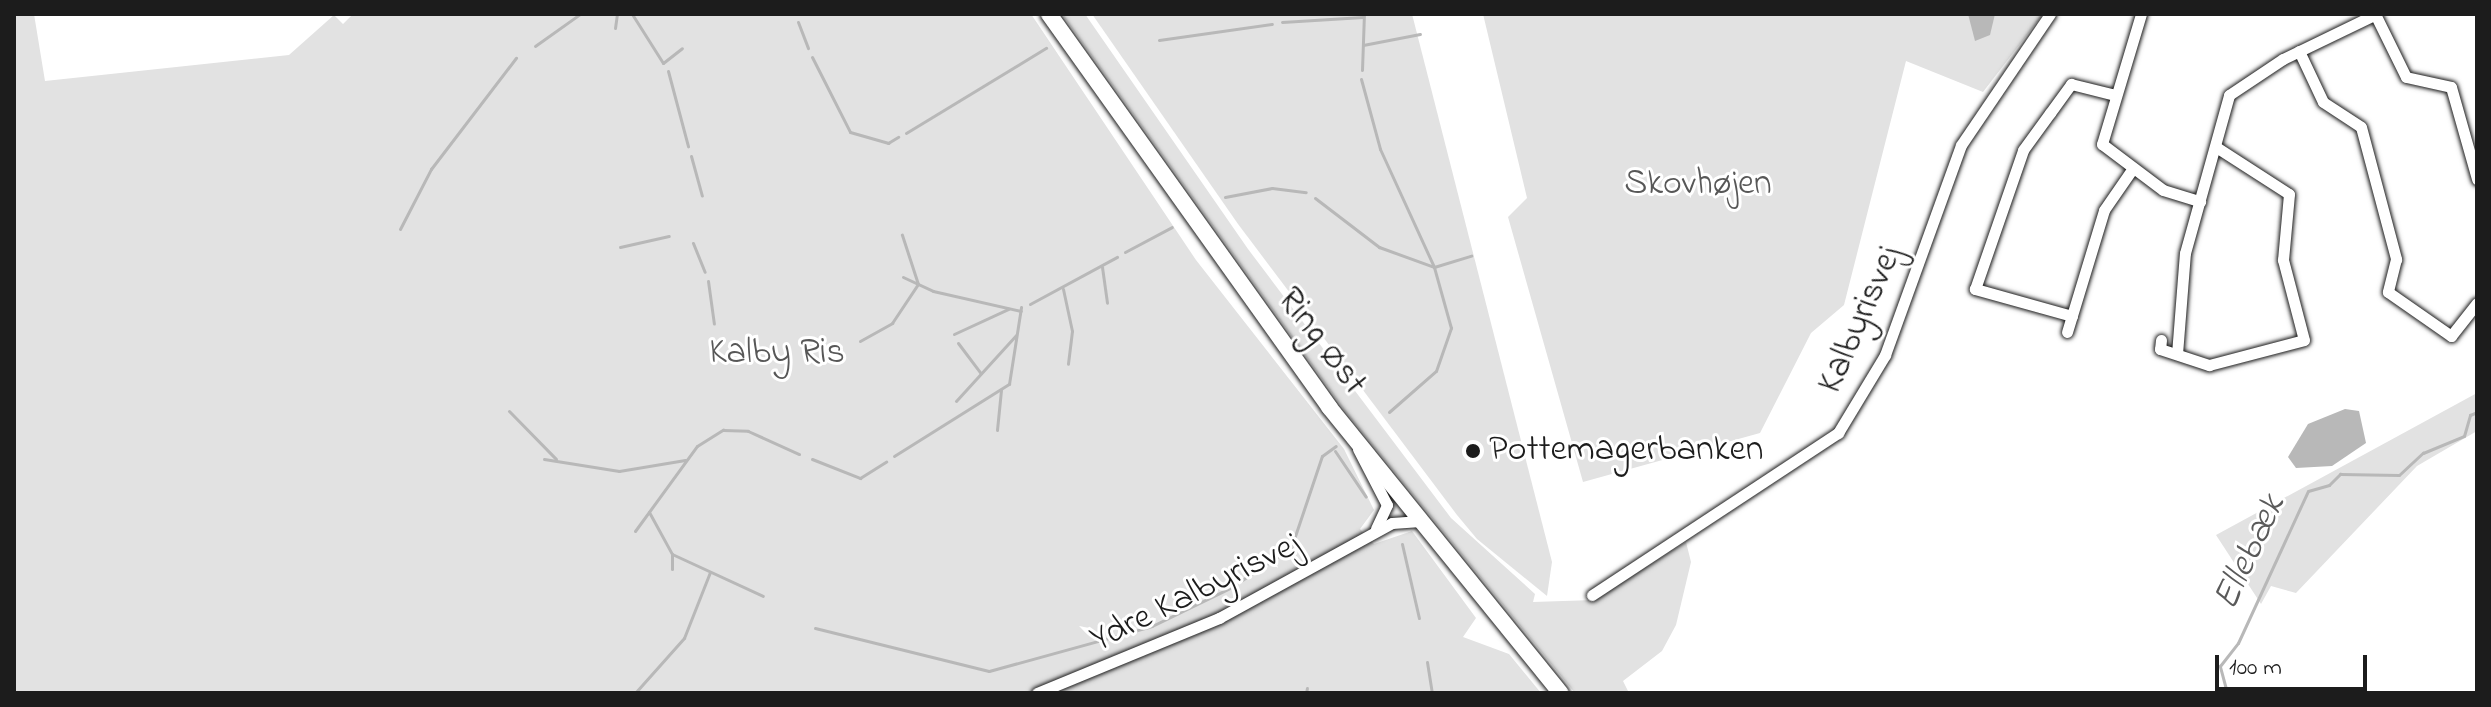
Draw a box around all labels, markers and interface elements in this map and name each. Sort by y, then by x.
park label: Skovhøjen [1624,163,1772,207]
street label: Kalbyrisvej [1809,240,1913,400]
street label: Ring Øst [1267,280,1375,404]
park label: Kalby Ris [709,332,845,376]
place label: Pottemagerbanken [1489,429,1763,473]
marker: Pottemagerbanken [1464,442,1482,460]
water label: Ellebæk [2205,488,2297,618]
street label: Ydre Kalbyrisvej [1084,524,1308,662]
scale bar [2219,639,2371,689]
text: 100 m [2229,651,2282,686]

